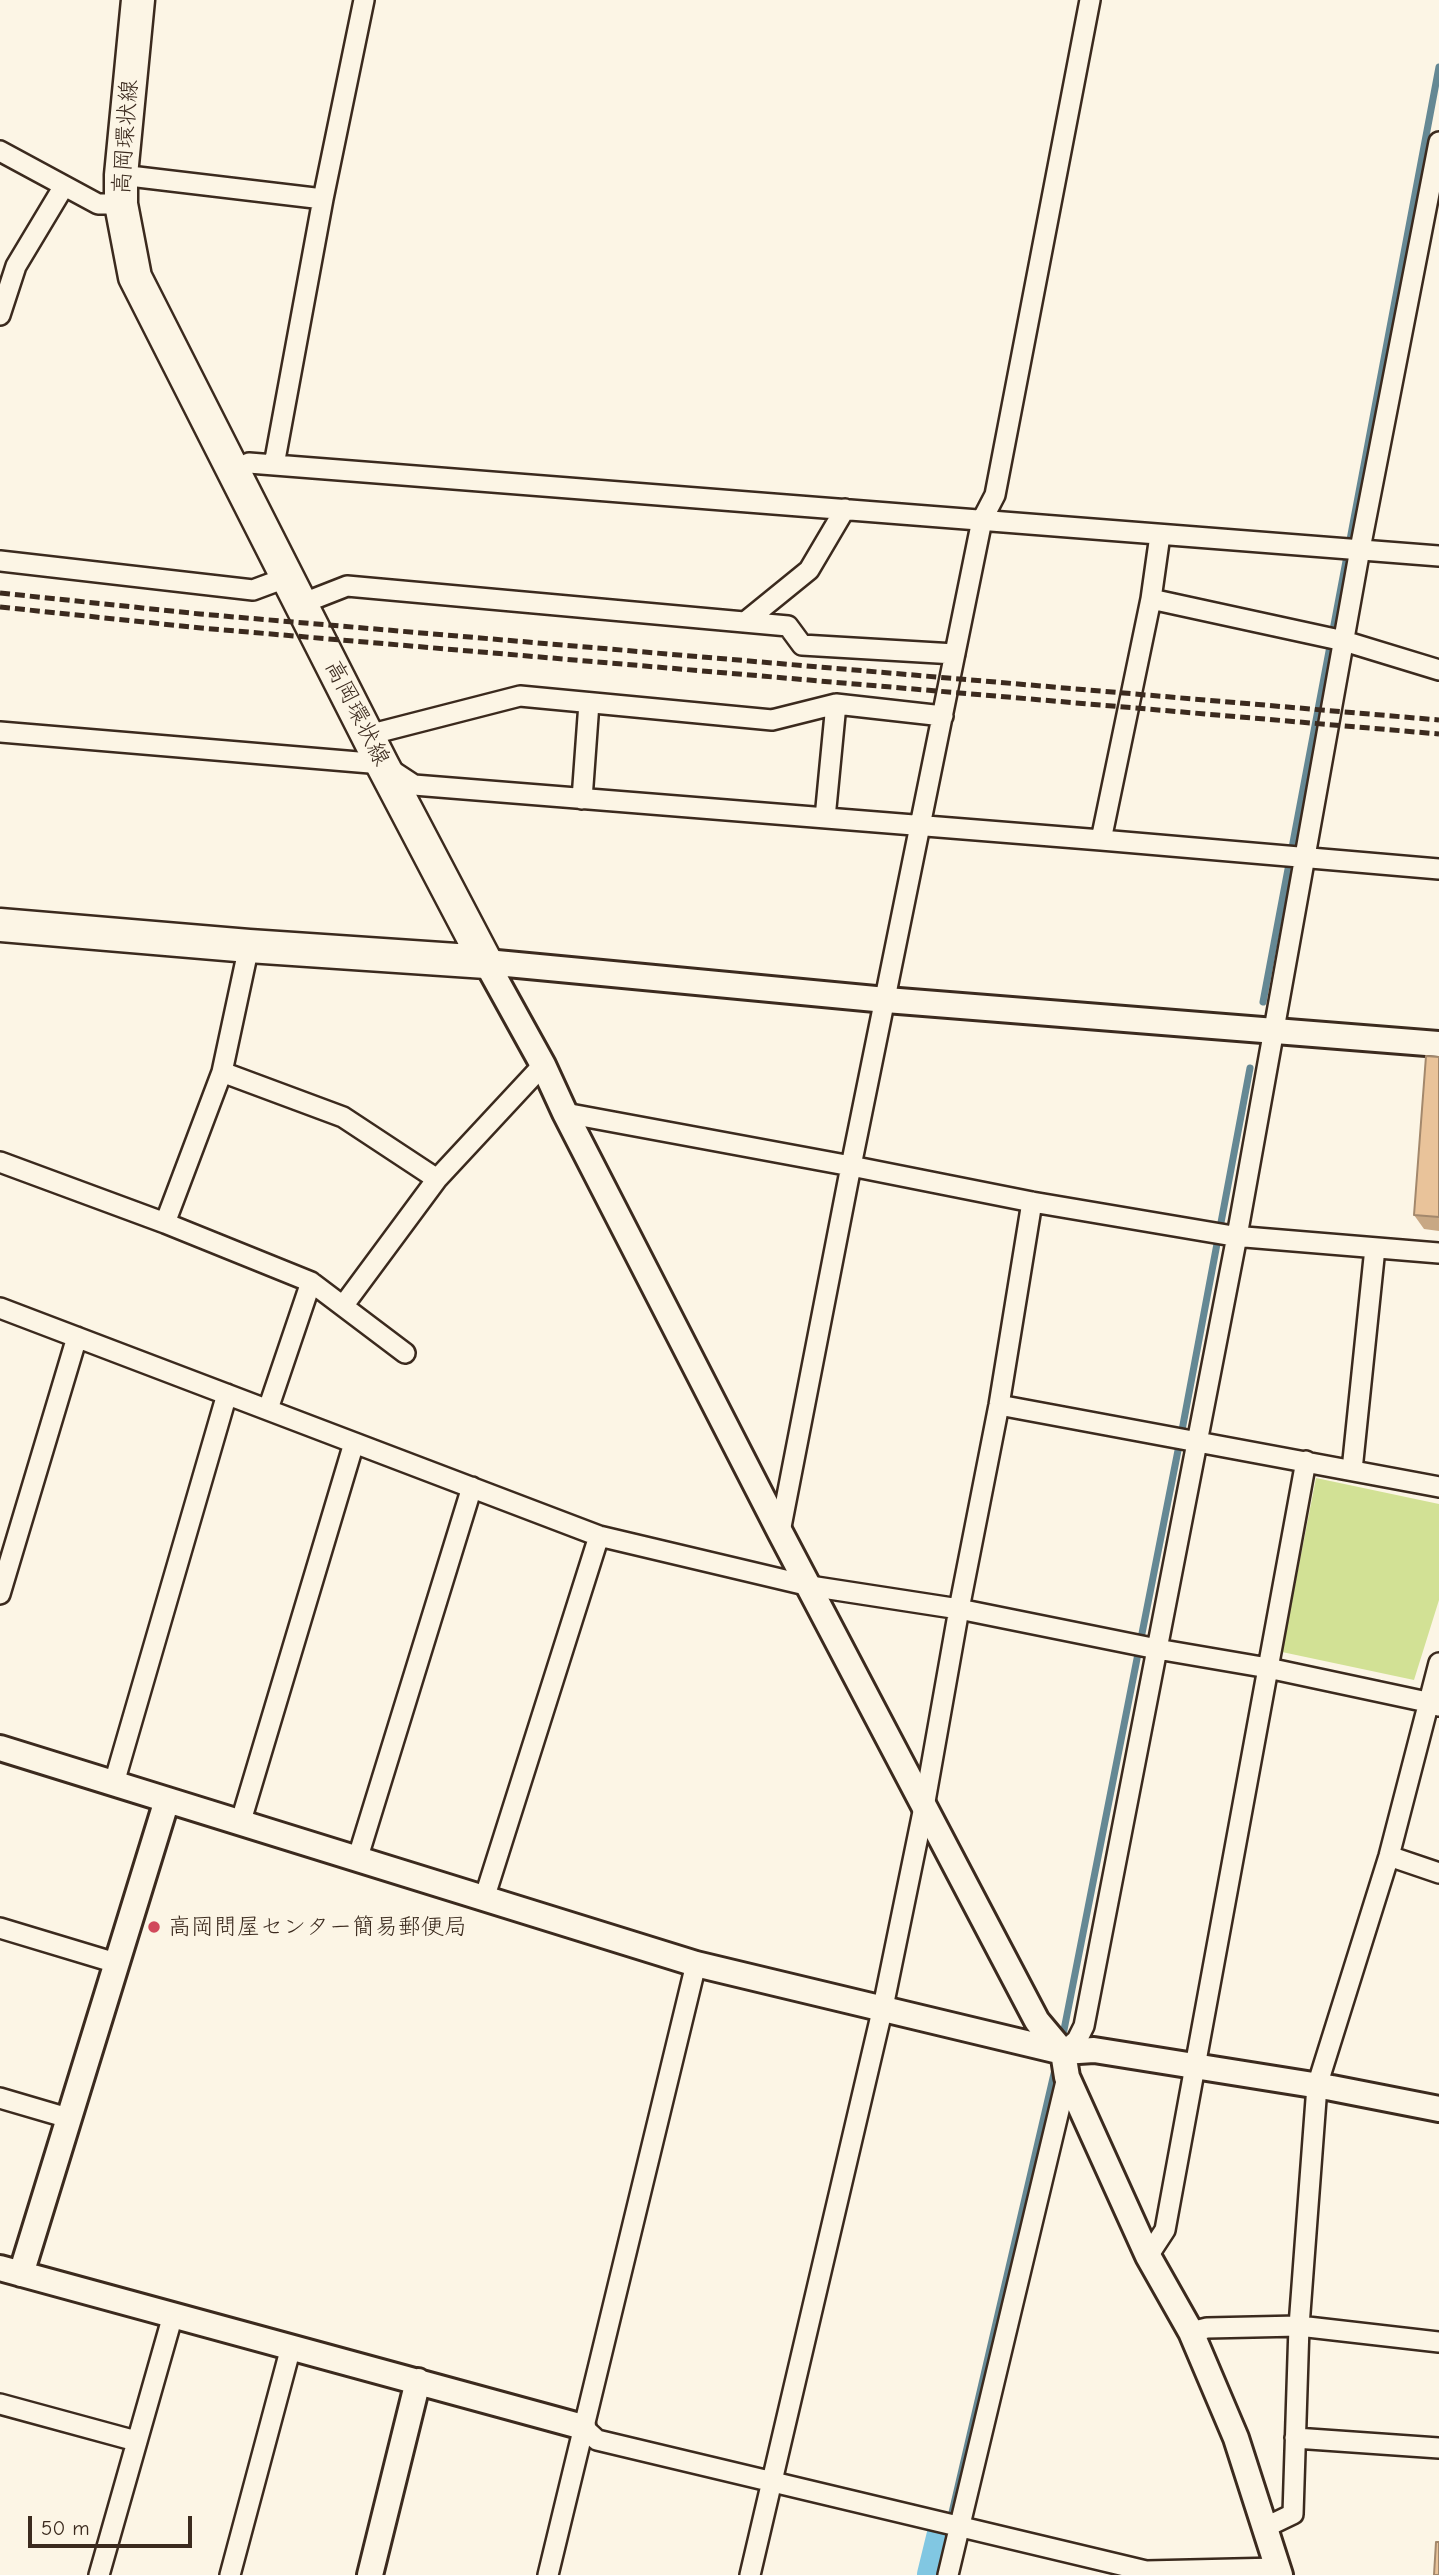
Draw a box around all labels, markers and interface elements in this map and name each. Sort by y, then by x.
street label: 高岡環状線 [108,79,144,195]
street label: 高岡環状線 [319,656,395,770]
place label: 高岡問屋センター簡易郵便局 [168,1913,467,1941]
marker: 高岡問屋センター簡易郵便局 [146,1919,162,1935]
scale bar [32,2502,196,2546]
text: 50 m [41,2516,90,2540]

